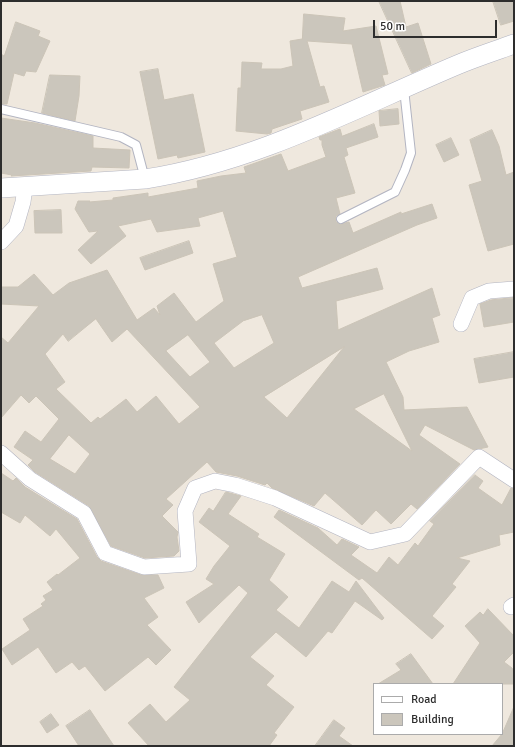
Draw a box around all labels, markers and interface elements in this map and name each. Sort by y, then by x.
scale bar [375,12,499,38]
text: 50 m [380,19,405,34]
legend [373,683,503,735]
text: Road [411,692,437,707]
text: Building [411,712,454,727]

